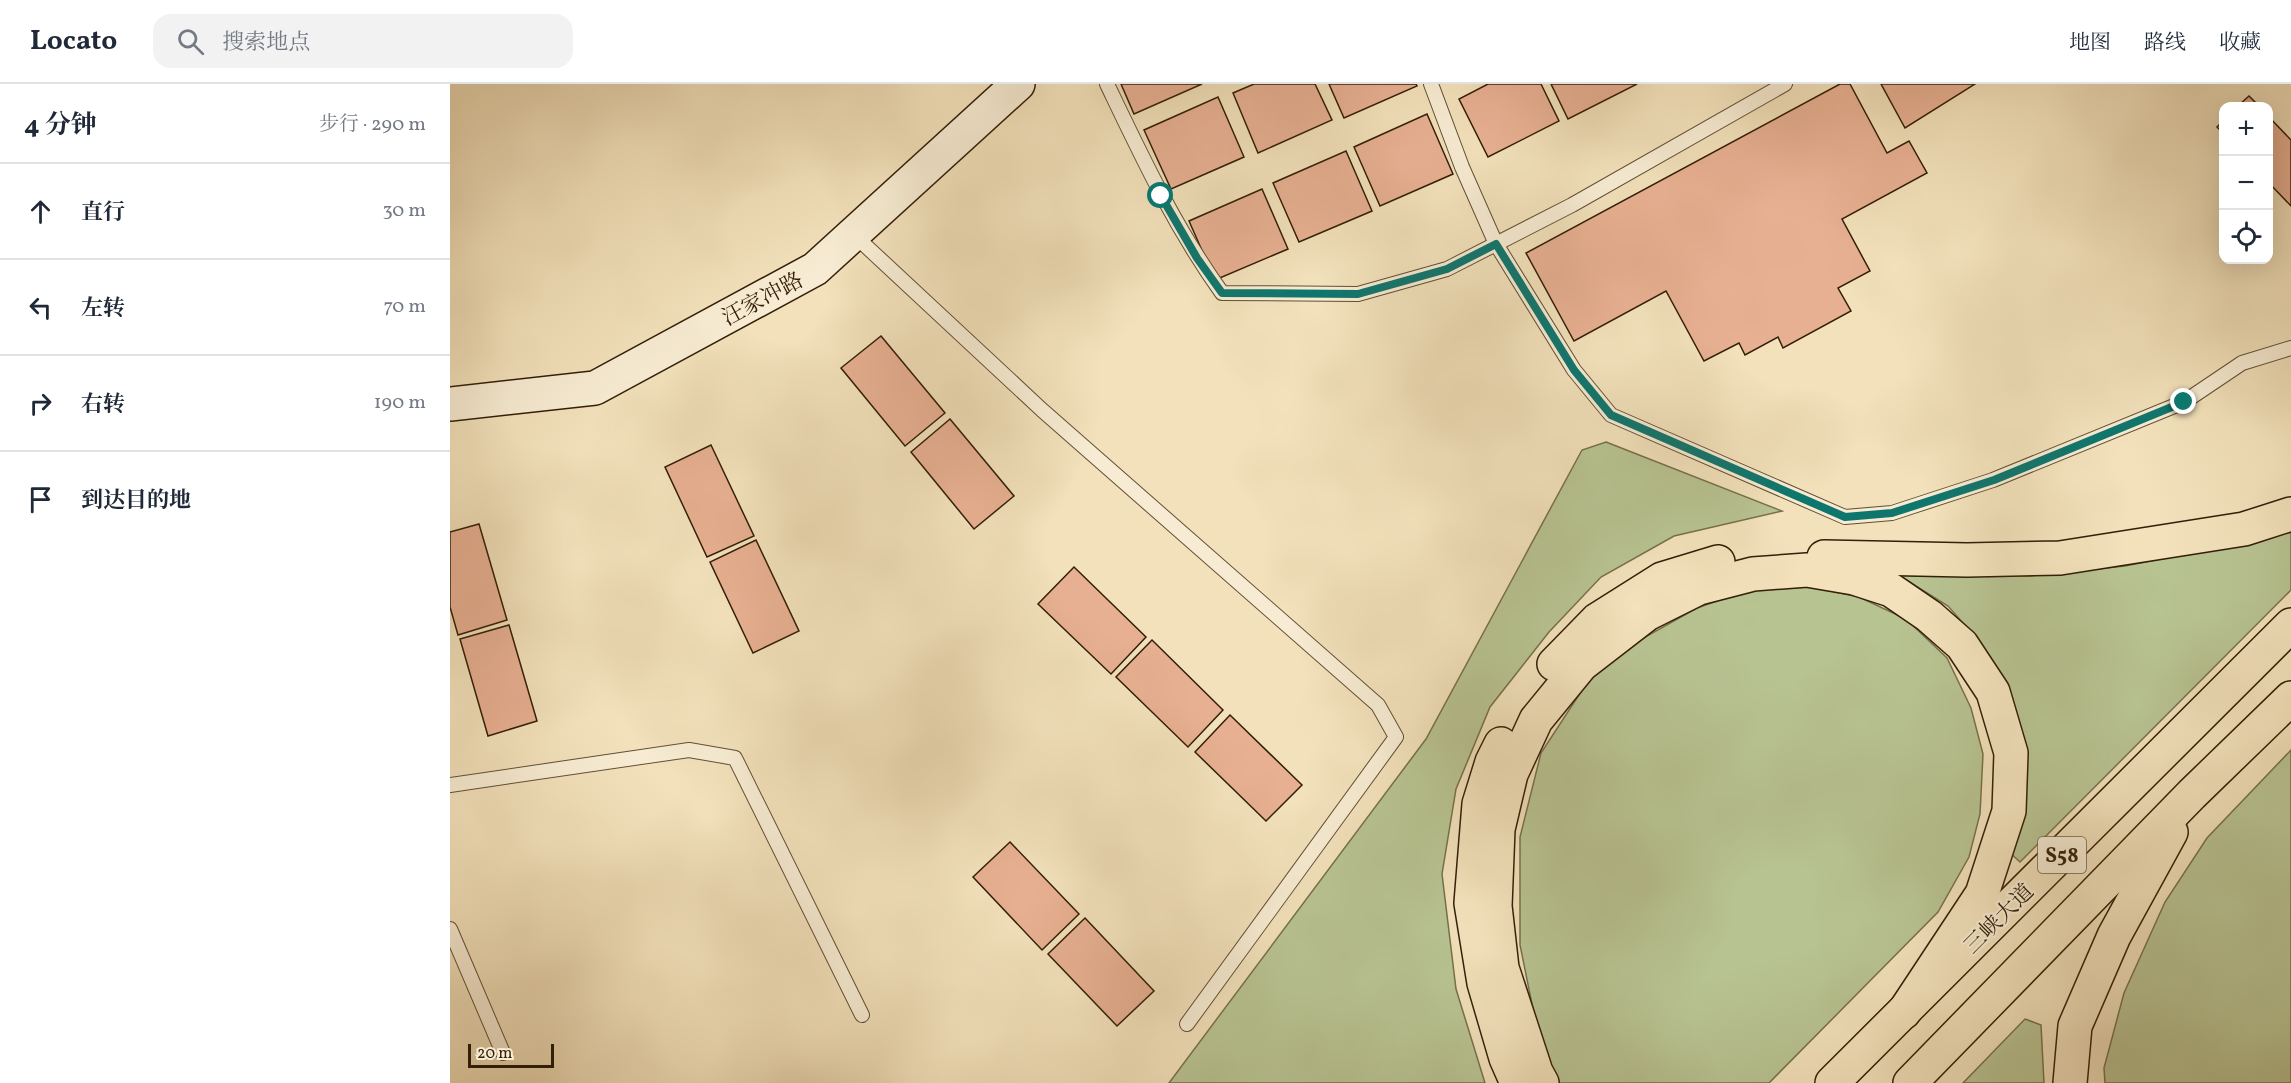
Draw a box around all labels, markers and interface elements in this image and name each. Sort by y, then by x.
search box [153,14,573,68]
text: Locato [30,22,117,61]
icon: search [174,25,207,58]
text: 搜索地点 [222,28,310,59]
text: 地图 [2069,29,2111,58]
text: 路线 [2144,29,2186,58]
text: 收藏 [2219,29,2261,58]
map controls [2219,102,2273,264]
button: + [2219,102,2273,156]
text: 4 分钟 [24,108,97,144]
text: 步行 · 290 m [319,111,426,139]
button: − [2219,156,2273,210]
route start [1147,182,1173,208]
icon: ahead [24,195,57,228]
text: 30 m [382,197,426,225]
text: 直行 [81,198,125,229]
button: locate [2219,210,2273,264]
street label: 汪家冲路 [717,266,809,335]
icon: left [24,291,57,324]
text: 70 m [383,293,426,321]
text: 左转 [81,294,125,325]
icon: right [24,387,57,420]
route end [2170,388,2196,414]
text: 190 m [374,389,426,417]
text: 右转 [81,390,125,421]
icon: arrive [24,483,57,516]
text: 到达目的地 [81,486,191,517]
road number: S58 [2038,837,2086,873]
street label: 三峡大道 [1958,878,2042,962]
scale bar [468,1041,554,1068]
text: 20 m [477,1043,512,1065]

